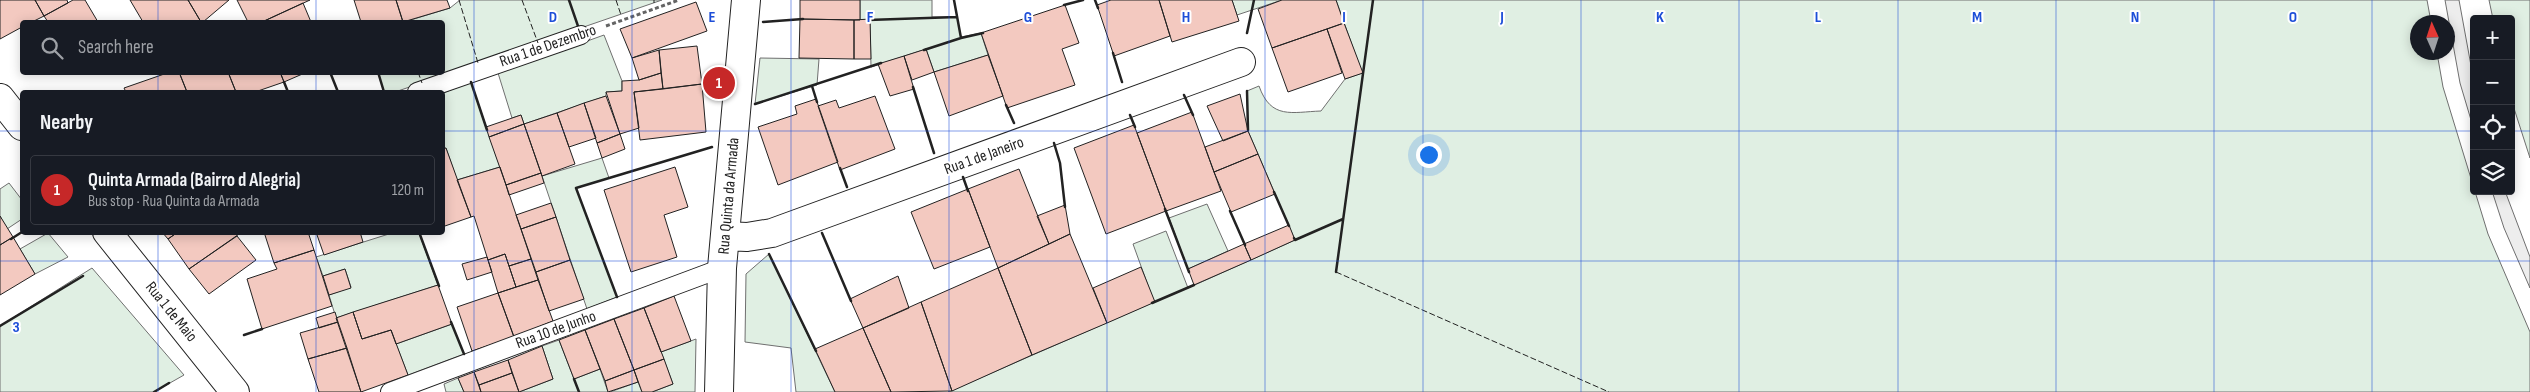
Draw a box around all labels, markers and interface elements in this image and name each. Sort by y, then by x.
text: D [549,8,557,27]
text: E [709,8,716,27]
text: F [867,8,874,27]
text: G [1024,8,1032,27]
text: H [1182,8,1190,27]
text: I [1342,8,1346,27]
text: J [1499,8,1504,27]
text: K [1656,8,1664,27]
text: L [1815,8,1822,27]
text: M [1972,8,1982,27]
text: N [2131,8,2139,27]
text: O [2289,8,2297,27]
north arrow [2410,15,2455,60]
map controls [2470,15,2515,195]
button: + [2470,15,2515,60]
search box [20,20,445,75]
street label: Rua 1 de Dezembro [497,21,599,71]
icon: search [38,34,66,62]
text: Search here [78,36,154,59]
button: − [2470,60,2515,105]
pin: 1 [703,64,735,102]
button: locate [2470,105,2515,150]
text: Nearby [40,110,93,135]
street label: Rua 1 de Janeiro [942,133,1026,179]
street label: Rua Quinta da Armada [714,137,744,255]
your location [1416,142,1442,168]
button: layers [2470,150,2515,195]
text: Quinta Armada (Bairro d Alegria) [88,169,300,192]
text: 1 [54,181,60,200]
text: 120 m [392,181,424,200]
text: Bus stop · Rua Quinta da Armada [88,192,259,211]
street label: Rua 1 de Maio [141,278,201,346]
street label: Rua 10 de Junho [513,307,599,353]
text: 3 [12,318,20,337]

